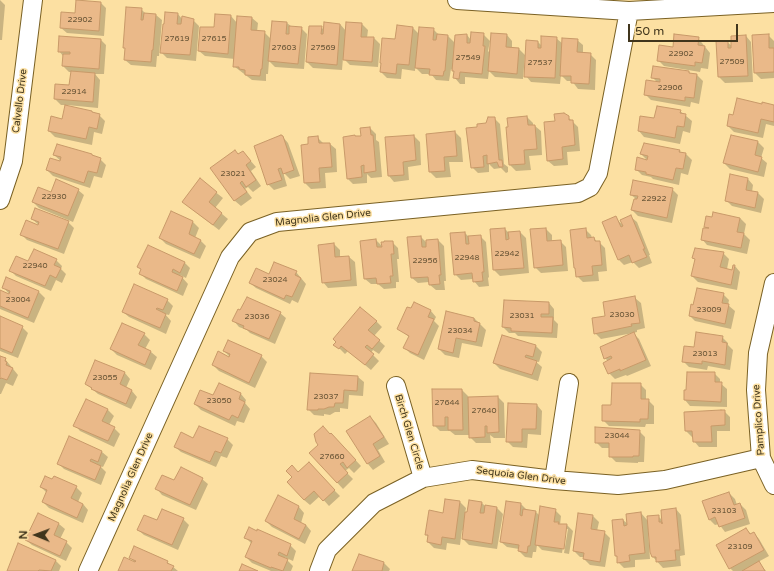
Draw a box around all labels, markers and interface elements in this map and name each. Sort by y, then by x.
house number: 22902 [67,15,93,25]
scale bar [630,16,740,42]
text: 50 m [635,24,664,38]
house number: 27619 [164,34,190,44]
house number: 27615 [201,34,227,44]
house number: 27603 [271,43,297,53]
house number: 27569 [310,43,336,53]
house number: 22902 [668,49,694,59]
house number: 27549 [455,53,481,63]
house number: 27509 [719,57,745,67]
house number: 27537 [527,58,553,68]
street label: Calvello Drive [10,68,30,134]
house number: 22906 [657,83,683,93]
house number: 22914 [61,87,87,97]
house number: 23021 [220,169,246,179]
house number: 22930 [41,192,67,202]
house number: 22922 [641,194,667,204]
street label: Magnolia Glen Drive [275,207,371,229]
house number: 22942 [494,249,520,259]
house number: 22948 [454,253,480,263]
house number: 22956 [412,256,438,266]
house number: 22940 [22,261,48,271]
house number: 23024 [262,275,288,285]
house number: 23004 [5,295,31,305]
house number: 23009 [696,305,722,315]
house number: 23030 [609,310,635,320]
house number: 23031 [509,311,535,321]
house number: 23036 [244,312,270,322]
house number: 23034 [447,326,473,336]
house number: 23013 [692,349,718,359]
house number: 23055 [92,373,118,383]
street label: Pamplico Drive [751,384,767,456]
house number: 23037 [313,392,339,402]
street label: Birch Glen Circle [392,393,426,471]
house number: 23050 [206,396,232,406]
house number: 27644 [434,398,460,408]
house number: 27640 [471,406,497,416]
street label: Magnolia Glen Drive [106,431,156,523]
house number: 23044 [604,431,630,441]
house number: 27660 [319,452,345,462]
street label: Sequoia Glen Drive [476,465,566,487]
house number: 23103 [711,506,737,516]
north arrow [16,515,56,555]
text: N [17,530,30,539]
house number: 23109 [727,542,753,552]

